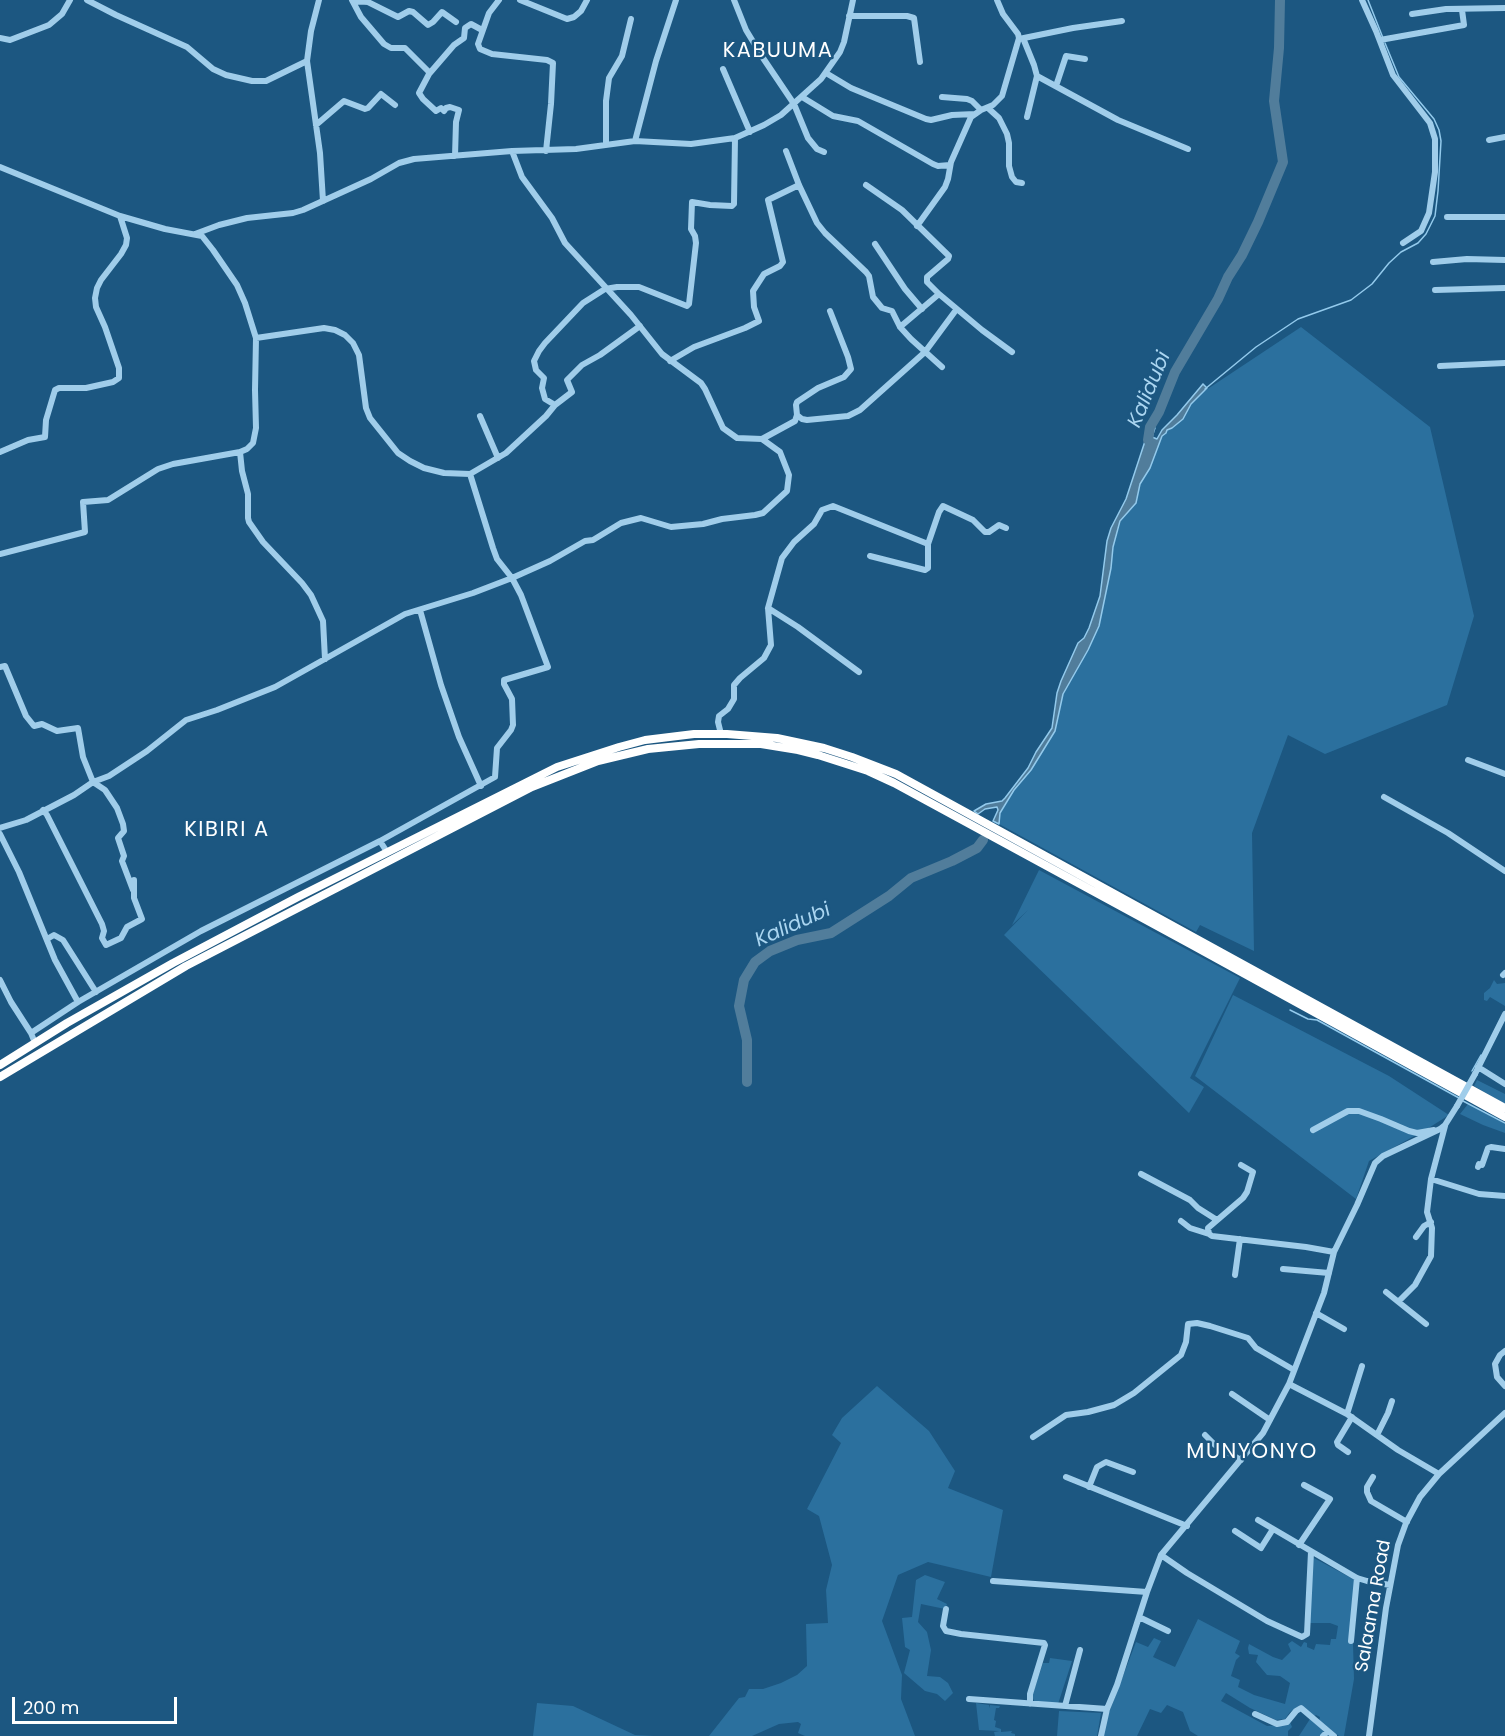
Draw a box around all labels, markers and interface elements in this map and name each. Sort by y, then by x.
district label: KABUUMA [723,39,833,65]
water label: Kalidubi [1123,348,1177,432]
district label: KIBIRI A [184,818,270,844]
water label: Kalidubi [752,899,834,953]
district label: MUNYONYO [1186,1440,1318,1466]
street label: Salaama Road [1352,1538,1396,1674]
scale bar [15,1685,180,1723]
text: 200 m [23,1695,79,1720]

